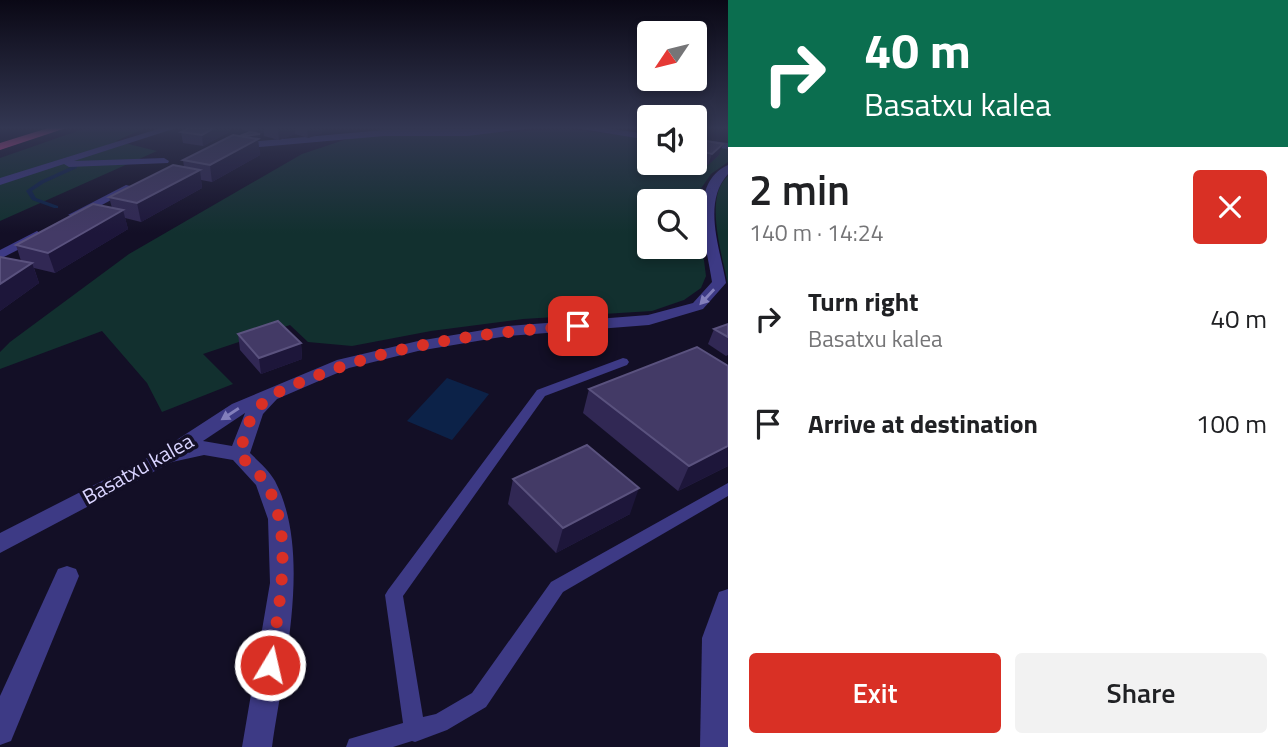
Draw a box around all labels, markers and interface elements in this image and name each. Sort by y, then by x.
text: 40 m [864,12,971,87]
north arrow [637,21,707,91]
map controls [637,21,707,259]
icon: right [749,28,840,119]
text: Basatxu kalea [864,80,1051,128]
button: sound [637,105,707,175]
text: 2 min [749,157,850,221]
button: close [1193,170,1267,244]
button: search [637,189,707,259]
text: 140 m · 14:24 [749,215,884,250]
text: Turn right [808,282,919,321]
one-way arrow [699,288,715,305]
pin [548,296,608,356]
text: 40 m [1210,299,1267,338]
icon: right [749,300,787,338]
icon: arrive [559,307,597,345]
text: Basatxu kalea [808,321,943,356]
text: Arrive at destination [808,404,1038,443]
text: 100 m [1196,404,1267,443]
icon: arrive [749,405,787,443]
one-way arrow [221,407,240,420]
street label: Basatxu kalea [76,424,199,512]
position arrow [233,628,307,702]
button: Exit [749,653,1001,733]
button: Share [1015,653,1267,733]

